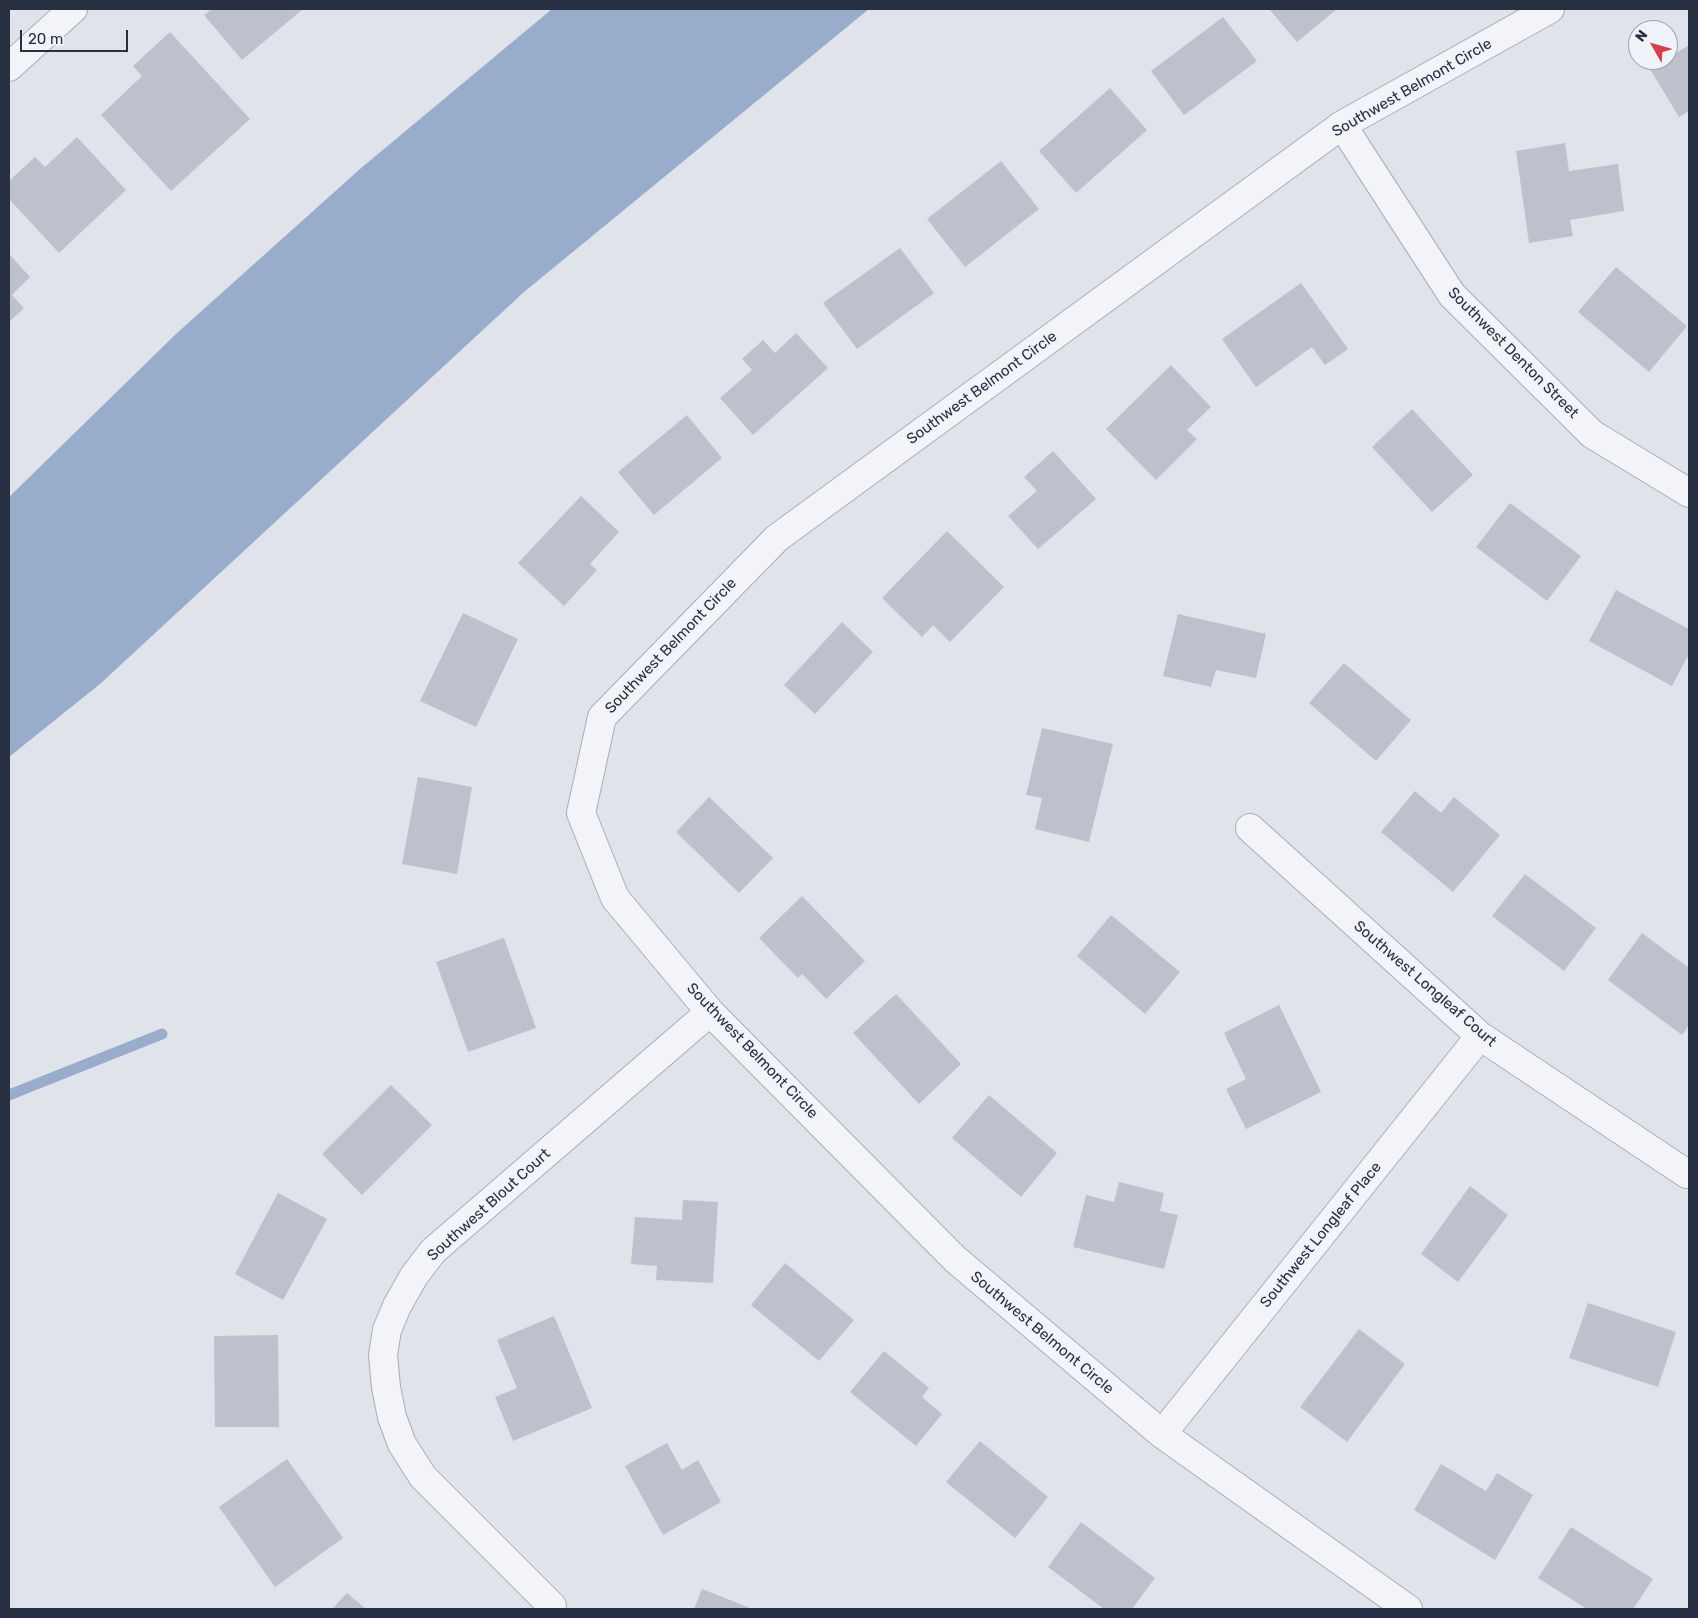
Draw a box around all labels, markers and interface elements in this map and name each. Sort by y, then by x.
scale bar [22,20,130,52]
north arrow [1628,20,1678,70]
text: N [1632,27,1651,45]
text: 20 m [28,30,63,48]
street label: Southwest Belmont Circle [1329,35,1495,141]
street label: Southwest Denton Street [1444,284,1582,422]
street label: Southwest Belmont Circle [903,327,1061,449]
street label: Southwest Belmont Circle [602,575,740,717]
street label: Southwest Longleaf Court [1350,917,1500,1051]
street label: Southwest Belmont Circle [683,980,821,1122]
street label: Southwest Blout Court [424,1145,554,1265]
street label: Southwest Longleaf Place [1257,1159,1385,1311]
street label: Southwest Belmont Circle [967,1268,1117,1398]

